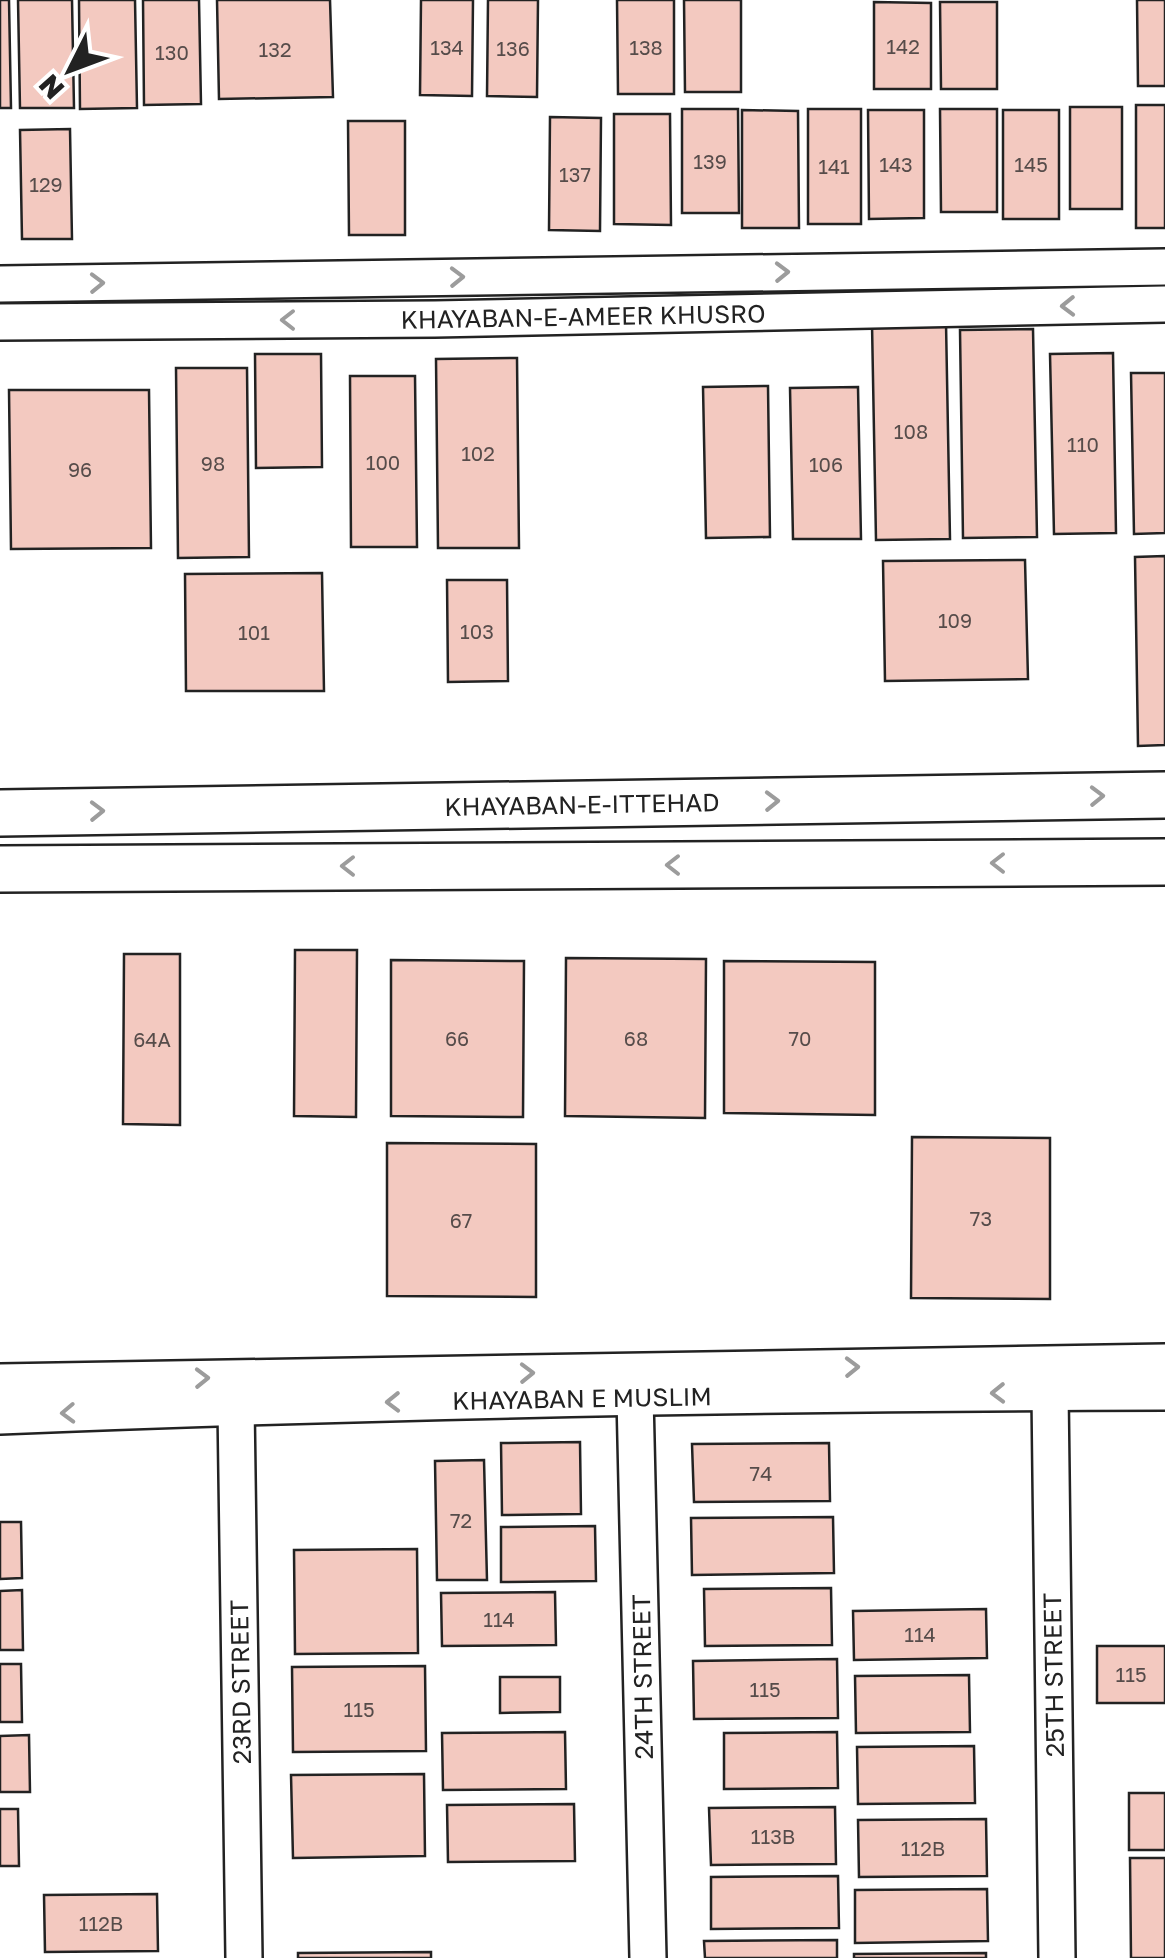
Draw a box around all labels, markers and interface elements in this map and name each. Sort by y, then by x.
north arrow [20,20,120,120]
house number: 142 [886,34,920,58]
house number: 134 [430,35,464,59]
house number: 138 [629,35,663,59]
house number: 136 [496,36,530,60]
house number: 132 [259,37,292,61]
house number: 130 [155,40,189,64]
text: N [32,68,70,106]
house number: 139 [693,149,727,173]
house number: 143 [879,152,913,176]
house number: 145 [1014,152,1048,176]
house number: 141 [818,154,850,178]
house number: 137 [559,162,591,186]
house number: 129 [29,172,63,196]
one-way arrow [776,261,791,283]
one-way arrow [450,266,466,288]
one-way arrow [90,272,106,293]
one-way arrow [1059,295,1074,317]
street label: KHAYABAN-E-AMEER KHUSRO [400,297,766,335]
one-way arrow [279,309,294,331]
house number: 108 [894,419,928,443]
house number: 110 [1067,432,1099,456]
house number: 102 [461,441,495,465]
house number: 100 [366,450,400,474]
house number: 98 [201,451,225,475]
house number: 106 [809,452,843,476]
house number: 96 [68,457,92,481]
house number: 109 [938,608,972,632]
house number: 103 [460,619,494,643]
house number: 101 [238,620,270,644]
one-way arrow [1090,785,1106,807]
street label: KHAYABAN-E-ITTEHAD [444,786,720,822]
one-way arrow [766,790,781,812]
one-way arrow [90,801,106,822]
one-way arrow [989,852,1004,874]
one-way arrow [664,854,680,875]
one-way arrow [339,856,355,877]
house number: 66 [445,1026,469,1050]
house number: 68 [624,1026,648,1050]
house number: 70 [789,1026,812,1050]
house number: 64A [133,1027,171,1051]
house number: 73 [970,1206,992,1230]
house number: 67 [450,1208,472,1232]
one-way arrow [846,1356,861,1378]
one-way arrow [520,1362,536,1383]
one-way arrow [195,1368,211,1389]
street label: KHAYABAN E MUSLIM [452,1380,712,1416]
one-way arrow [989,1382,1005,1403]
one-way arrow [384,1391,400,1413]
one-way arrow [59,1402,75,1423]
house number: 74 [750,1461,772,1485]
house number: 72 [450,1508,472,1532]
street label: 25TH STREET [1036,1593,1070,1757]
street label: 24TH STREET [625,1594,659,1760]
street label: 23RD STREET [223,1600,257,1764]
house number: 114 [483,1607,515,1631]
house number: 114 [904,1622,936,1646]
house number: 115 [1116,1662,1147,1686]
house number: 115 [750,1677,781,1701]
house number: 115 [344,1697,375,1721]
house number: 113B [751,1824,795,1848]
house number: 112B [901,1836,945,1860]
house number: 112B [79,1911,123,1935]

